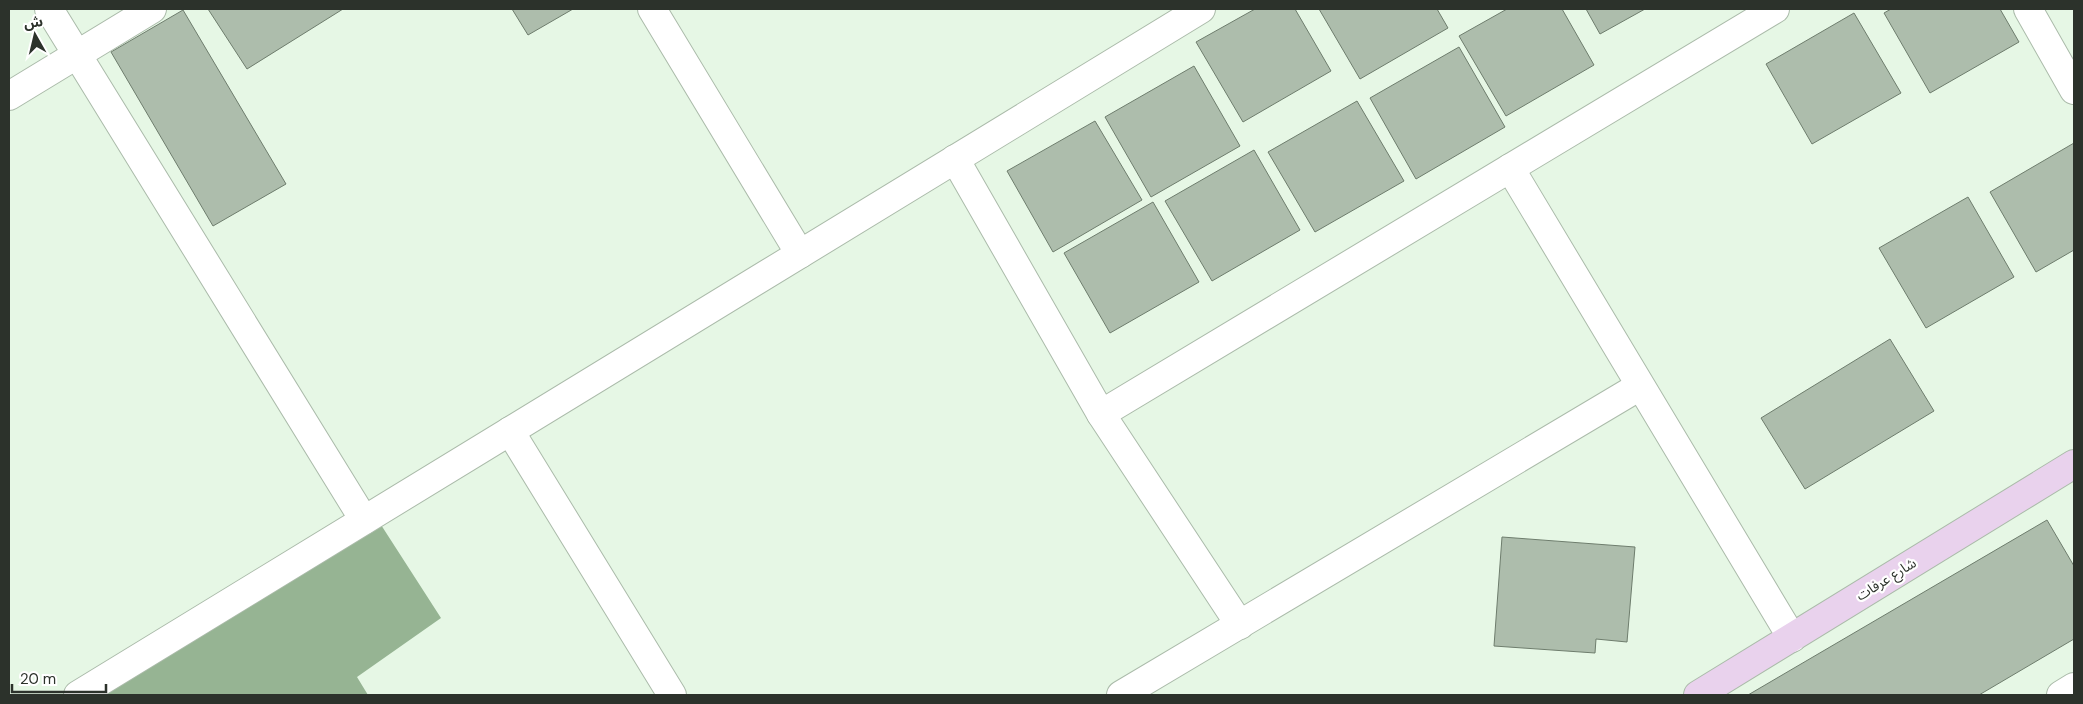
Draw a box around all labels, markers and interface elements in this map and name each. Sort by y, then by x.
north arrow [10,10,60,60]
text: ش [22,12,44,32]
street label: شارع عرفات [1853,553,1920,606]
scale bar [12,662,106,694]
text: 20 m [20,669,56,689]

